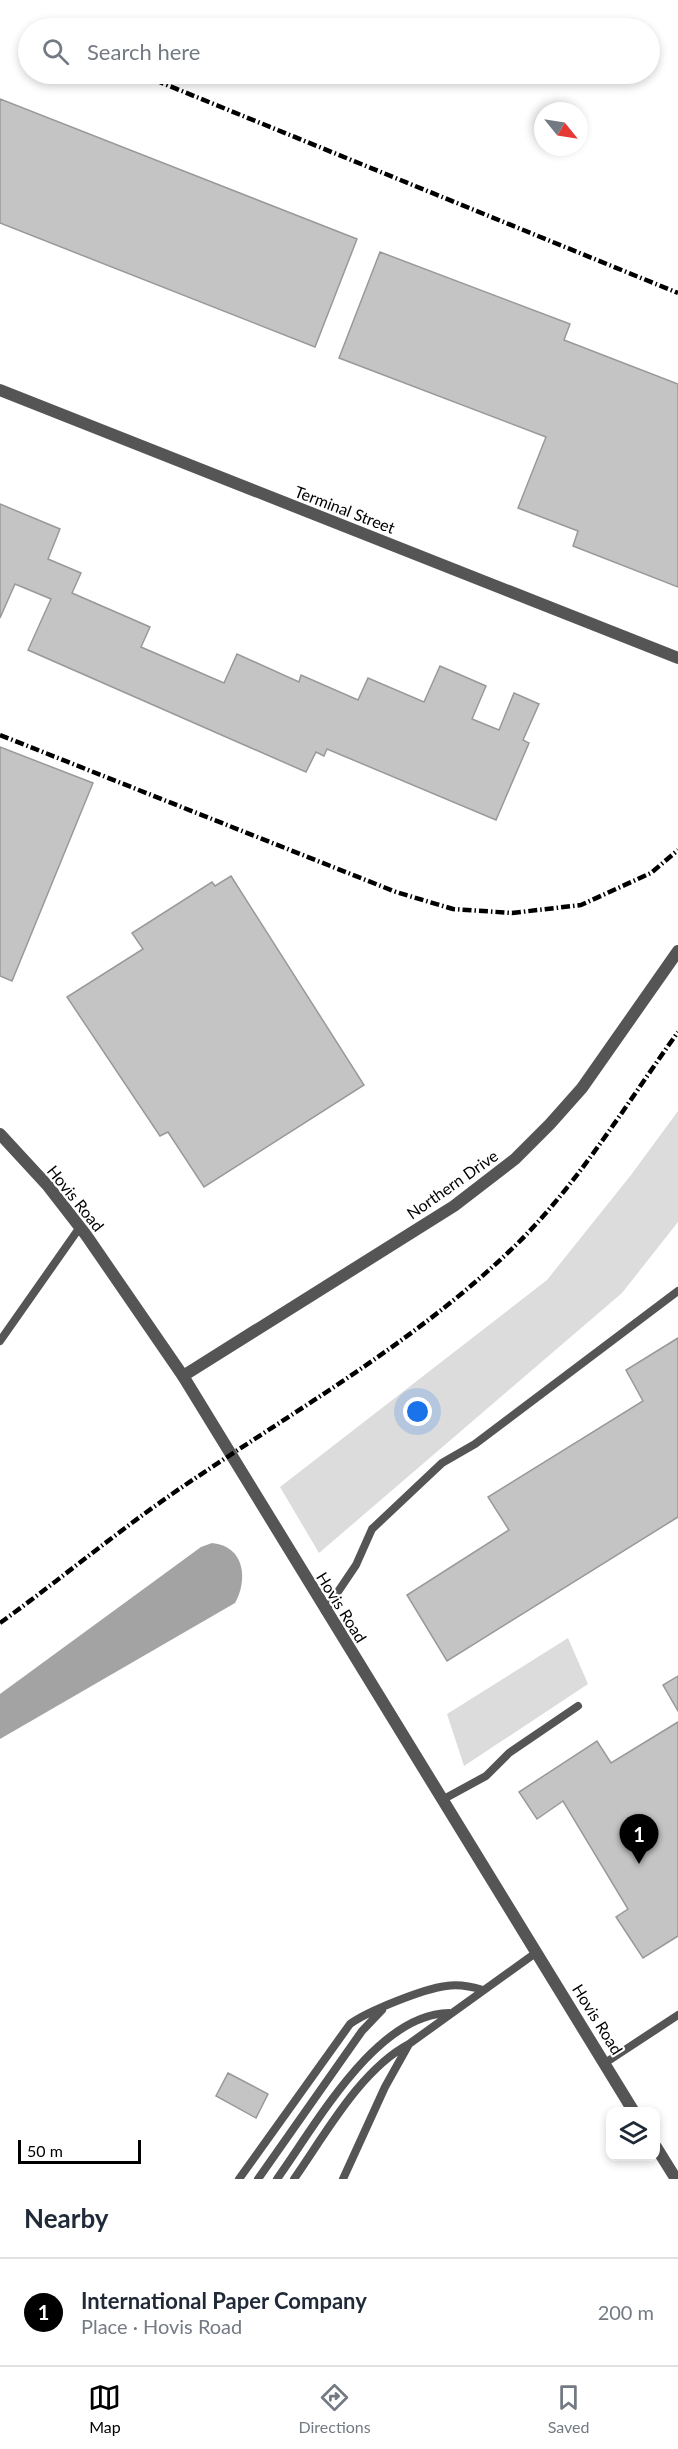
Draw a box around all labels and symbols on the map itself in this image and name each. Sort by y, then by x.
north arrow [534,102,588,156]
street label: Terminal Street [292,481,398,537]
street label: Northern Drive [403,1146,501,1222]
street label: Hovis Road [44,1161,108,1235]
your location [403,1397,432,1426]
street label: Hovis Road [313,1568,371,1646]
pin: 1 [620,1814,658,1864]
street label: Hovis Road [569,1980,627,2058]
scale bar [18,2137,141,2164]

